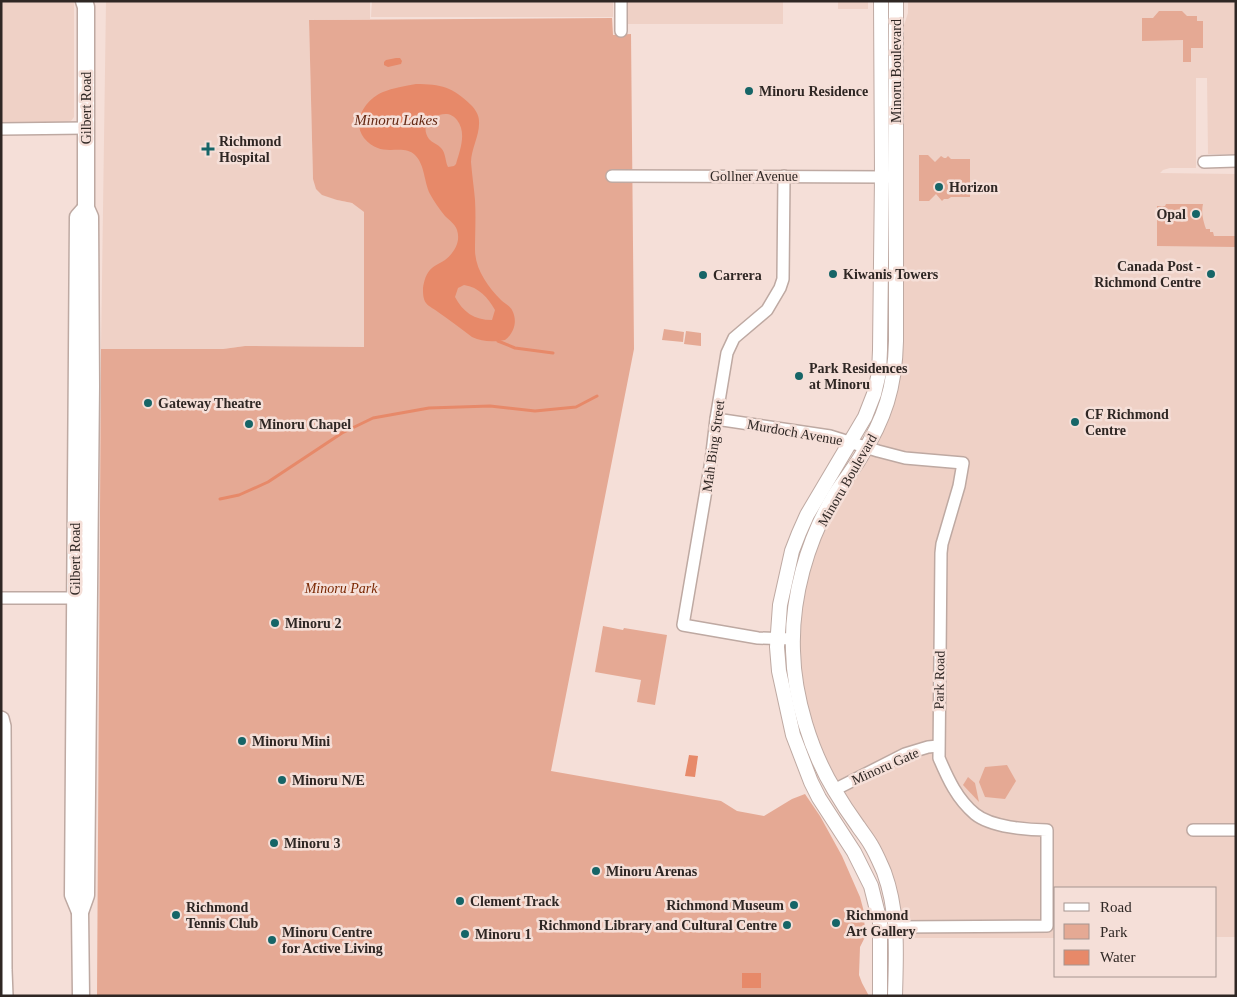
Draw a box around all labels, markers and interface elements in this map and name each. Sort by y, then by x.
street label: Minoru Boulevard [889,19,904,123]
street label: Gilbert Road [79,72,94,144]
place label: Minoru Residence [759,84,868,99]
marker: Minoru Residence [743,85,755,97]
water label: Minoru Lakes [353,112,438,128]
place label: Richmond Hospital [219,134,281,165]
marker: Richmond Hospital [201,142,215,156]
street label: Gollner Avenue [710,169,798,184]
place label: Horizon [949,180,998,195]
marker: Horizon [933,181,945,193]
place label: Opal [1156,207,1186,222]
marker: Opal [1190,208,1202,220]
place label: Canada Post - Richmond Centre [1094,259,1201,290]
place label: Kiwanis Towers [843,267,939,282]
place label: Carrera [713,268,762,283]
marker: Kiwanis Towers [827,268,839,280]
marker: Canada Post - Richmond Centre [1205,268,1217,280]
marker: Carrera [697,269,709,281]
place label: Park Residences at Minoru [809,361,908,392]
marker: Park Residences at Minoru [793,370,805,382]
place label: Gateway Theatre [158,396,261,411]
marker: Gateway Theatre [142,397,154,409]
street label: Mah Bing Street [700,399,727,493]
place label: CF Richmond Centre [1085,407,1169,438]
marker: CF Richmond Centre [1069,416,1081,428]
place label: Minoru Chapel [259,417,351,432]
street label: Murdoch Avenue [746,417,844,448]
marker: Minoru Chapel [243,418,255,430]
street label: Minoru Boulevard [815,432,880,529]
street label: Gilbert Road [68,523,83,595]
park label: Minoru Park [304,581,378,596]
place label: Minoru 2 [285,616,341,631]
marker: Minoru 2 [269,617,281,629]
street label: Park Road [931,651,948,709]
place label: Minoru Mini [252,734,330,749]
marker: Minoru Mini [236,735,248,747]
street label: Minoru Gate [849,745,921,788]
place label: Minoru N/E [292,773,365,788]
marker: Minoru N/E [276,774,288,786]
place label: Minoru 3 [284,836,340,851]
marker: Minoru 3 [268,837,280,849]
place label: Minoru Arenas [606,864,698,879]
marker: Minoru Arenas [590,865,602,877]
legend [1054,887,1217,977]
place label: Clement Track [470,894,560,909]
marker: Clement Track [454,895,466,907]
place label: Richmond Museum [666,898,784,913]
marker: Richmond Museum [788,899,800,911]
text: Road [1100,899,1132,915]
place label: Richmond Tennis Club [186,900,258,931]
place label: Richmond Art Gallery [846,908,916,939]
marker: Richmond Tennis Club [170,909,182,921]
marker: Richmond Art Gallery [830,917,842,929]
place label: Richmond Library and Cultural Centre [538,918,777,933]
marker: Richmond Library and Cultural Centre [781,919,793,931]
text: Park [1100,924,1128,940]
place label: Minoru Centre for Active Living [282,925,383,956]
place label: Minoru 1 [475,927,531,942]
marker: Minoru 1 [459,928,471,940]
marker: Minoru Centre for Active Living [266,934,278,946]
text: Water [1100,949,1135,965]

